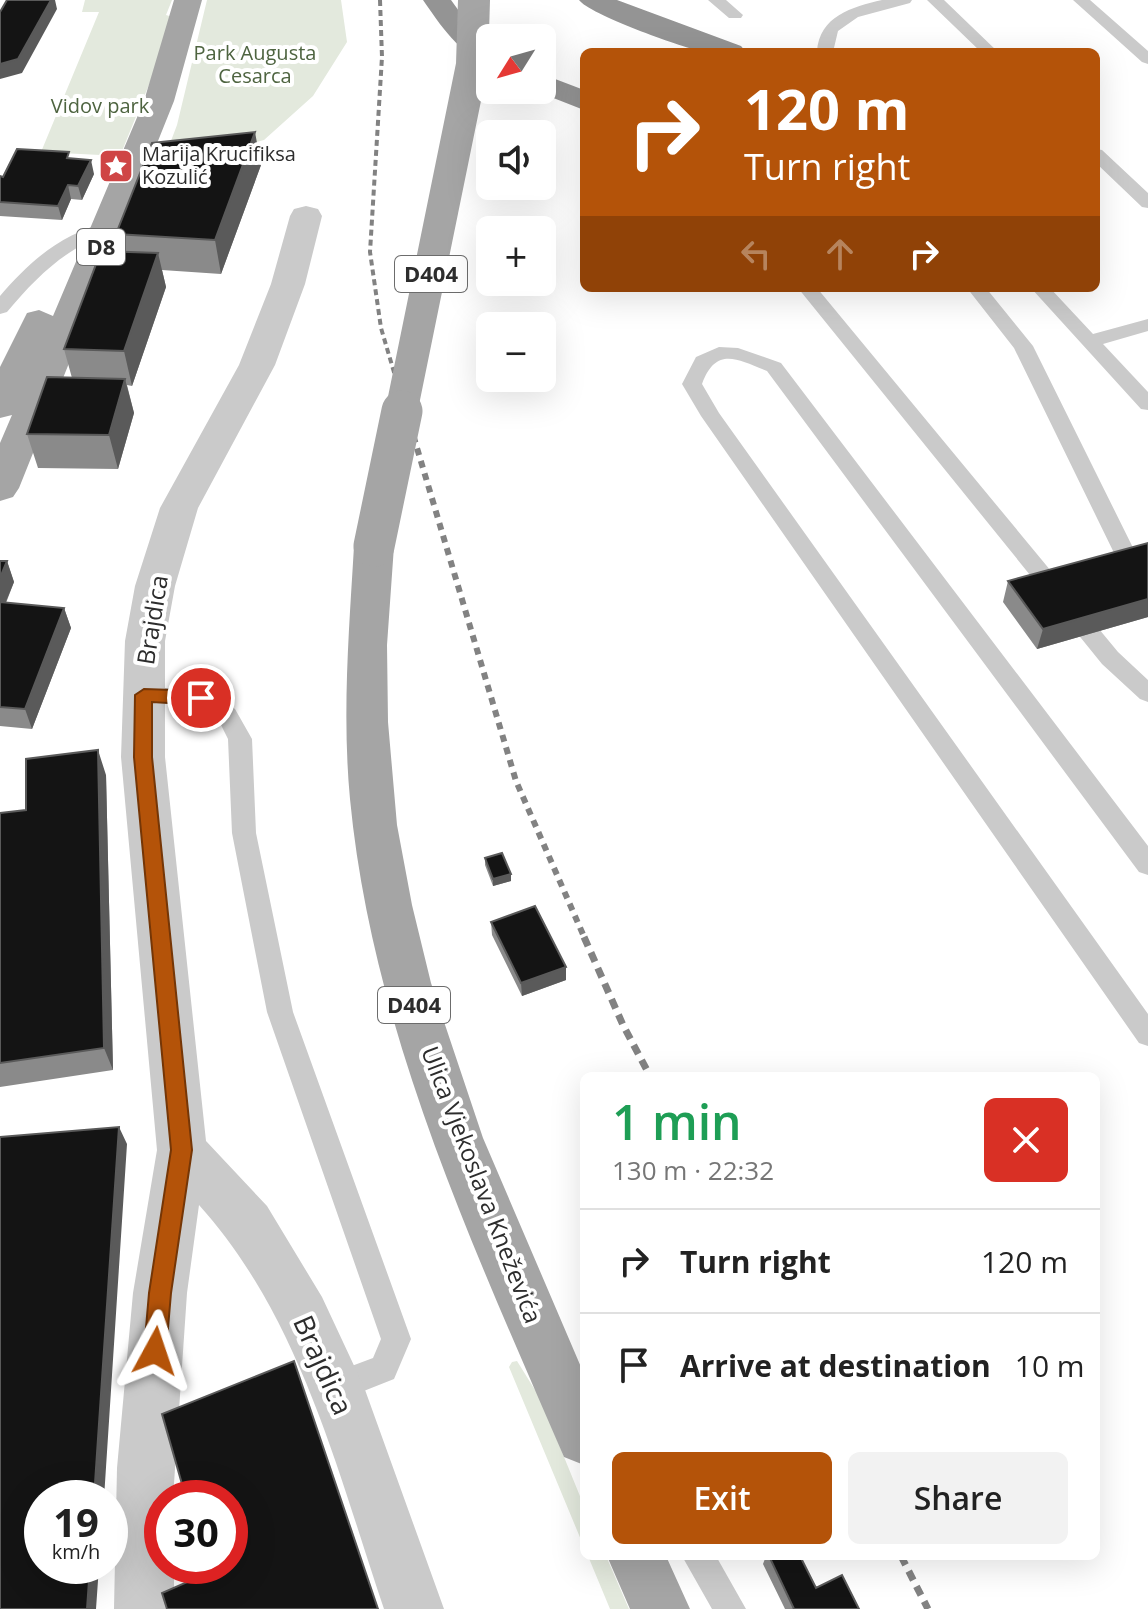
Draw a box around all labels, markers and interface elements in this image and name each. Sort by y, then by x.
north arrow [476,24,556,104]
map controls [476,24,556,392]
park label: Park Augusta Cesarca [194,39,316,89]
text: 120 m [744,70,910,146]
icon: right [612,80,716,184]
park label: Vidov park [51,92,150,119]
button: sound [476,120,556,200]
place label: Marija Krucifiksa Kozulić [142,140,296,190]
text: Turn right [744,142,910,191]
place icon: Marija Krucifiksa Kozulić [97,147,135,185]
button: + [476,216,556,296]
road number: D8 [77,229,125,265]
icon: left [734,232,778,276]
icon: ahead [818,232,862,276]
icon: right [902,232,946,276]
road number: D404 [395,256,467,292]
button: − [476,312,556,392]
street label: Brajdica [128,573,175,667]
pin [167,664,235,732]
icon: arrive [179,676,223,720]
road number: D404 [378,987,450,1023]
street label: Ulica Vjekoslava Kneževića [414,1041,551,1328]
text: 1 min [612,1089,742,1154]
button: close [984,1098,1068,1182]
text: 130 m · 22:32 [612,1152,774,1188]
icon: right [612,1239,656,1283]
text: Turn right [680,1241,831,1282]
text: 120 m [981,1241,1068,1282]
position arrow [113,1309,197,1393]
street label: Brajdica [285,1309,363,1420]
icon: arrive [612,1343,656,1387]
text: Arrive at destination [680,1345,991,1386]
text: 10 m [1015,1345,1085,1386]
button: Exit [612,1452,832,1544]
button: Share [848,1452,1068,1544]
speed limit sign: 30 [144,1480,248,1584]
text: 19 [53,1494,99,1549]
text: km/h [52,1538,100,1565]

